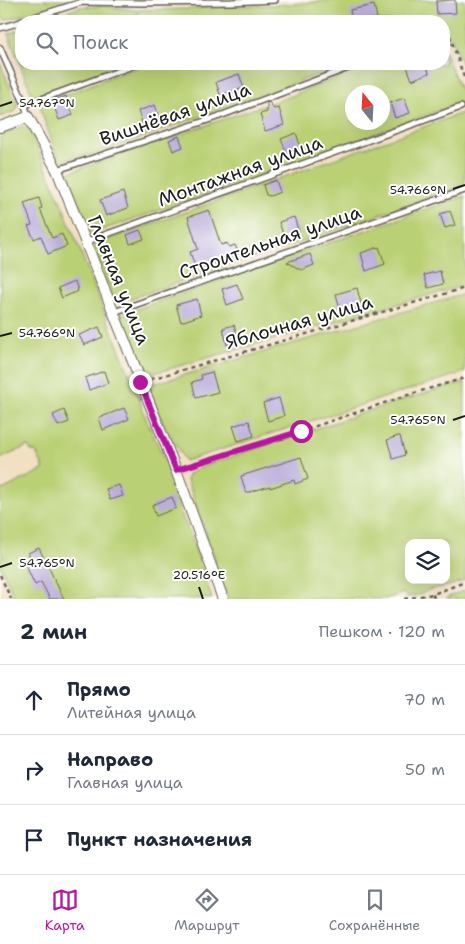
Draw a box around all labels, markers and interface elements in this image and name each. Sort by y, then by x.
search box [15,15,450,70]
icon: search [33,29,61,57]
text: Поиск [73,30,128,55]
street label: Вишнёвая улица [96,76,254,152]
north arrow [345,85,390,130]
text: 54.767°N [19,95,75,111]
street label: Монтажная улица [154,130,326,212]
text: 54.766°N [390,182,446,198]
street label: Строительная улица [176,199,365,285]
street label: Главная улица [82,212,156,349]
street label: Яблочная улица [222,289,376,355]
text: 54.766°N [19,325,75,341]
route end [129,371,152,394]
text: 54.765°N [390,412,446,428]
route start [290,420,313,443]
map controls [405,539,450,584]
button: layers [405,539,450,584]
text: 54.765°N [19,555,75,571]
text: 20.516°E [173,567,225,583]
text: 2 мин [20,618,87,646]
text: Пешком · 120 m [319,621,445,642]
text: Прямо [67,677,131,702]
icon: ahead [20,686,48,714]
text: 70 m [404,689,445,710]
text: Литейная улица [67,702,196,723]
text: Направо [67,747,153,772]
icon: right [20,756,48,784]
text: 50 m [405,759,445,780]
text: Главная улица [67,772,183,793]
icon: arrive [20,826,48,854]
text: Пункт назначения [67,827,252,852]
tab: Карта [45,886,85,934]
tab: Маршрут [174,886,239,934]
tab: Сохранённые [329,886,420,934]

